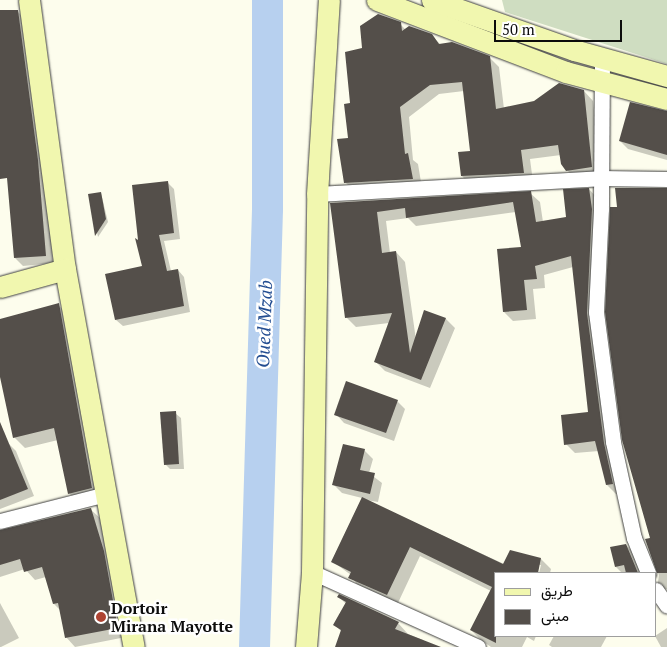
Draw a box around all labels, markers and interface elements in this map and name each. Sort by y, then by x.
scale bar [497,10,624,42]
text: 50 m [502,19,535,39]
water label: Oued Mzab [252,280,276,368]
legend [494,572,657,637]
text: طريق [541,580,573,600]
place label: Dortoir Mirana Mayotte [111,598,233,636]
text: مبنى [541,605,569,625]
marker: Dortoir Mirana Mayotte [95,611,107,623]

